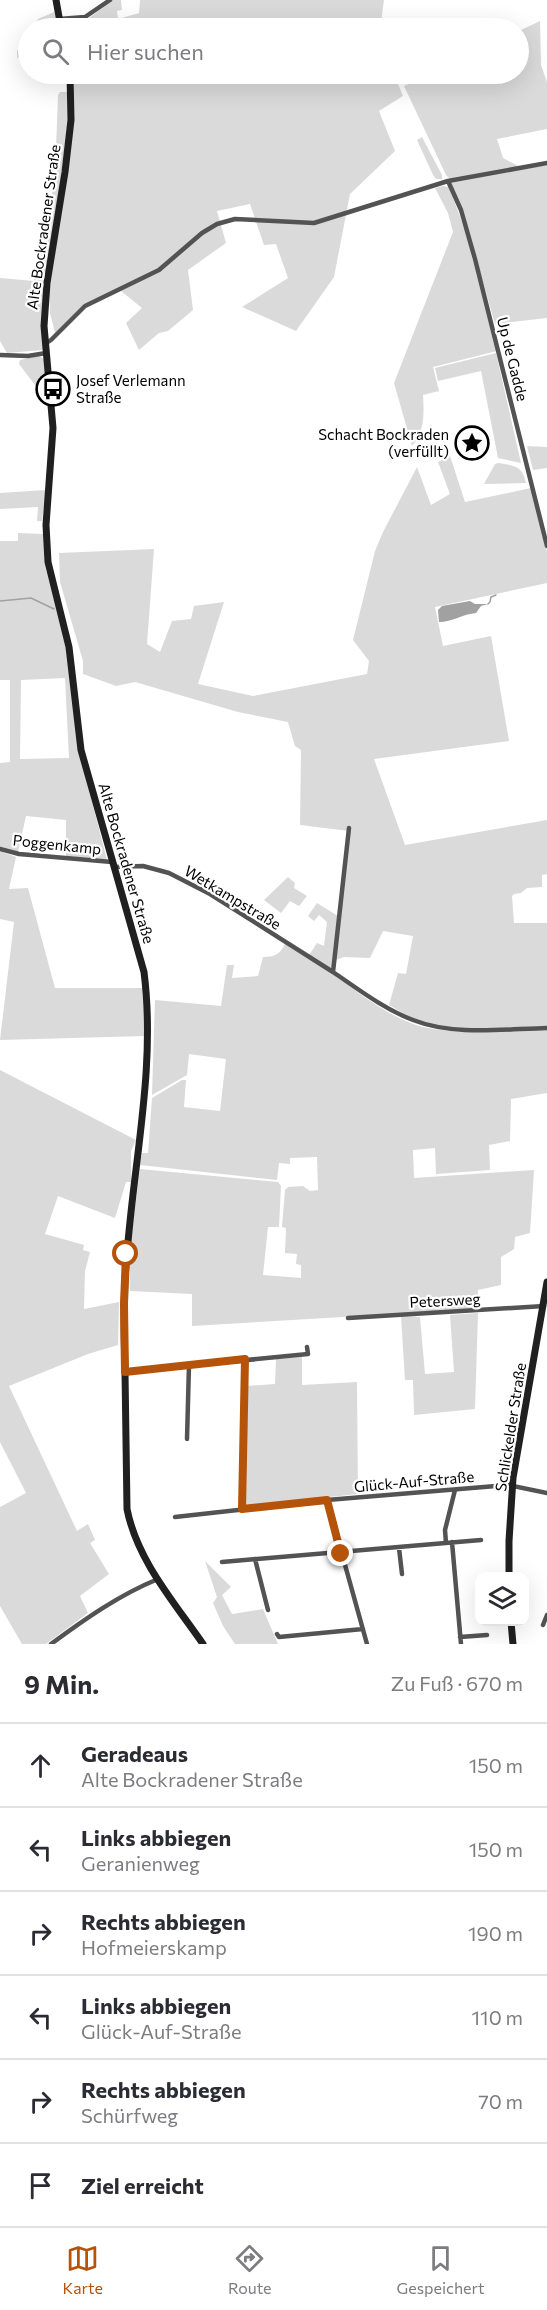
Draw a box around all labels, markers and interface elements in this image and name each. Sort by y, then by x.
search box [18,18,529,84]
icon: search [39,35,72,68]
text: Hier suchen [87,38,204,65]
street label: Alte Bockradener Straße [23,143,63,311]
street label: Up de Gadde [494,315,532,403]
bus stop icon: Josef Verlemann Straße [35,371,71,407]
place label: Josef Verlemann Straße [76,371,186,406]
place label: Schacht Bockraden (verfüllt) [318,425,449,460]
place icon: Schacht Bockraden (verfüllt) [454,425,490,461]
street label: Alte Bockradener Straße [95,781,159,945]
street label: Poggenkamp [12,830,102,858]
street label: Wetkampstraße [181,861,285,933]
route start [112,1240,138,1266]
street label: Petersweg [409,1289,481,1311]
street label: Schlickelder Straße [491,1361,529,1493]
street label: Glück-Auf-Straße [353,1467,475,1495]
route end [327,1540,353,1566]
map controls [475,1572,529,1626]
button: layers [475,1572,529,1626]
text: 9 Min. [24,1668,99,1699]
text: Zu Fuß · 670 m [391,1671,523,1695]
text: Geradeaus [81,1740,188,1767]
icon: ahead [24,1749,57,1782]
text: 150 m [469,1753,523,1777]
text: Alte Bockradener Straße [81,1767,303,1791]
text: Links abbiegen [81,1824,231,1851]
icon: left [24,1833,57,1866]
text: 150 m [469,1837,523,1861]
text: Geranienweg [81,1851,200,1875]
text: Rechts abbiegen [81,1908,246,1935]
icon: right [24,1917,57,1950]
text: 190 m [468,1921,523,1945]
text: Hofmeierskamp [81,1935,227,1959]
text: Links abbiegen [81,1992,231,2019]
icon: left [24,2001,57,2034]
text: 110 m [472,2005,523,2029]
text: Glück-Auf-Straße [81,2019,242,2043]
text: Rechts abbiegen [81,2076,246,2103]
icon: right [24,2085,57,2118]
text: 70 m [478,2089,523,2113]
text: Schürfweg [81,2103,178,2127]
icon: arrive [24,2169,57,2202]
text: Ziel erreicht [81,2172,204,2199]
tab: Karte [63,2242,103,2297]
tab: Route [228,2242,272,2297]
tab: Gespeichert [397,2242,484,2297]

